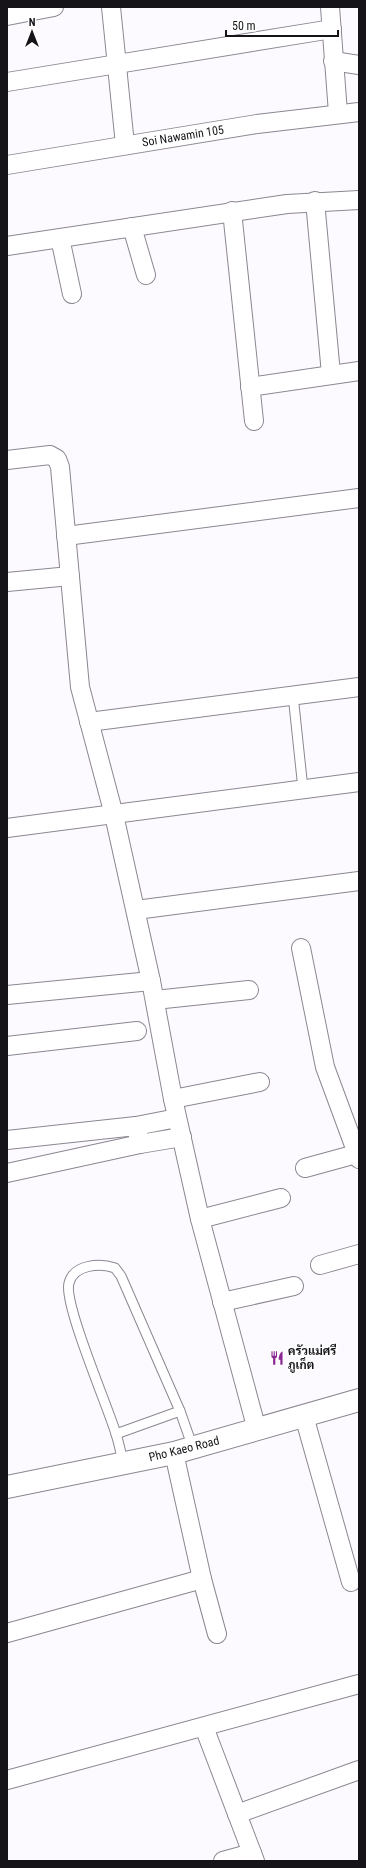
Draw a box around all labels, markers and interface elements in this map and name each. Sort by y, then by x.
north arrow [12,12,52,52]
scale bar [226,12,338,38]
text: N [29,16,36,29]
text: 50 m [232,19,256,33]
street label: Soi Nawamin 105 [141,123,225,149]
place label: ครัวแม่ศรี ภูเก็ต [288,1343,337,1373]
restaurant icon: ครัวแม่ศรี ภูเก็ต [269,1350,285,1366]
street label: Pho Kaeo Road [147,1433,221,1465]

